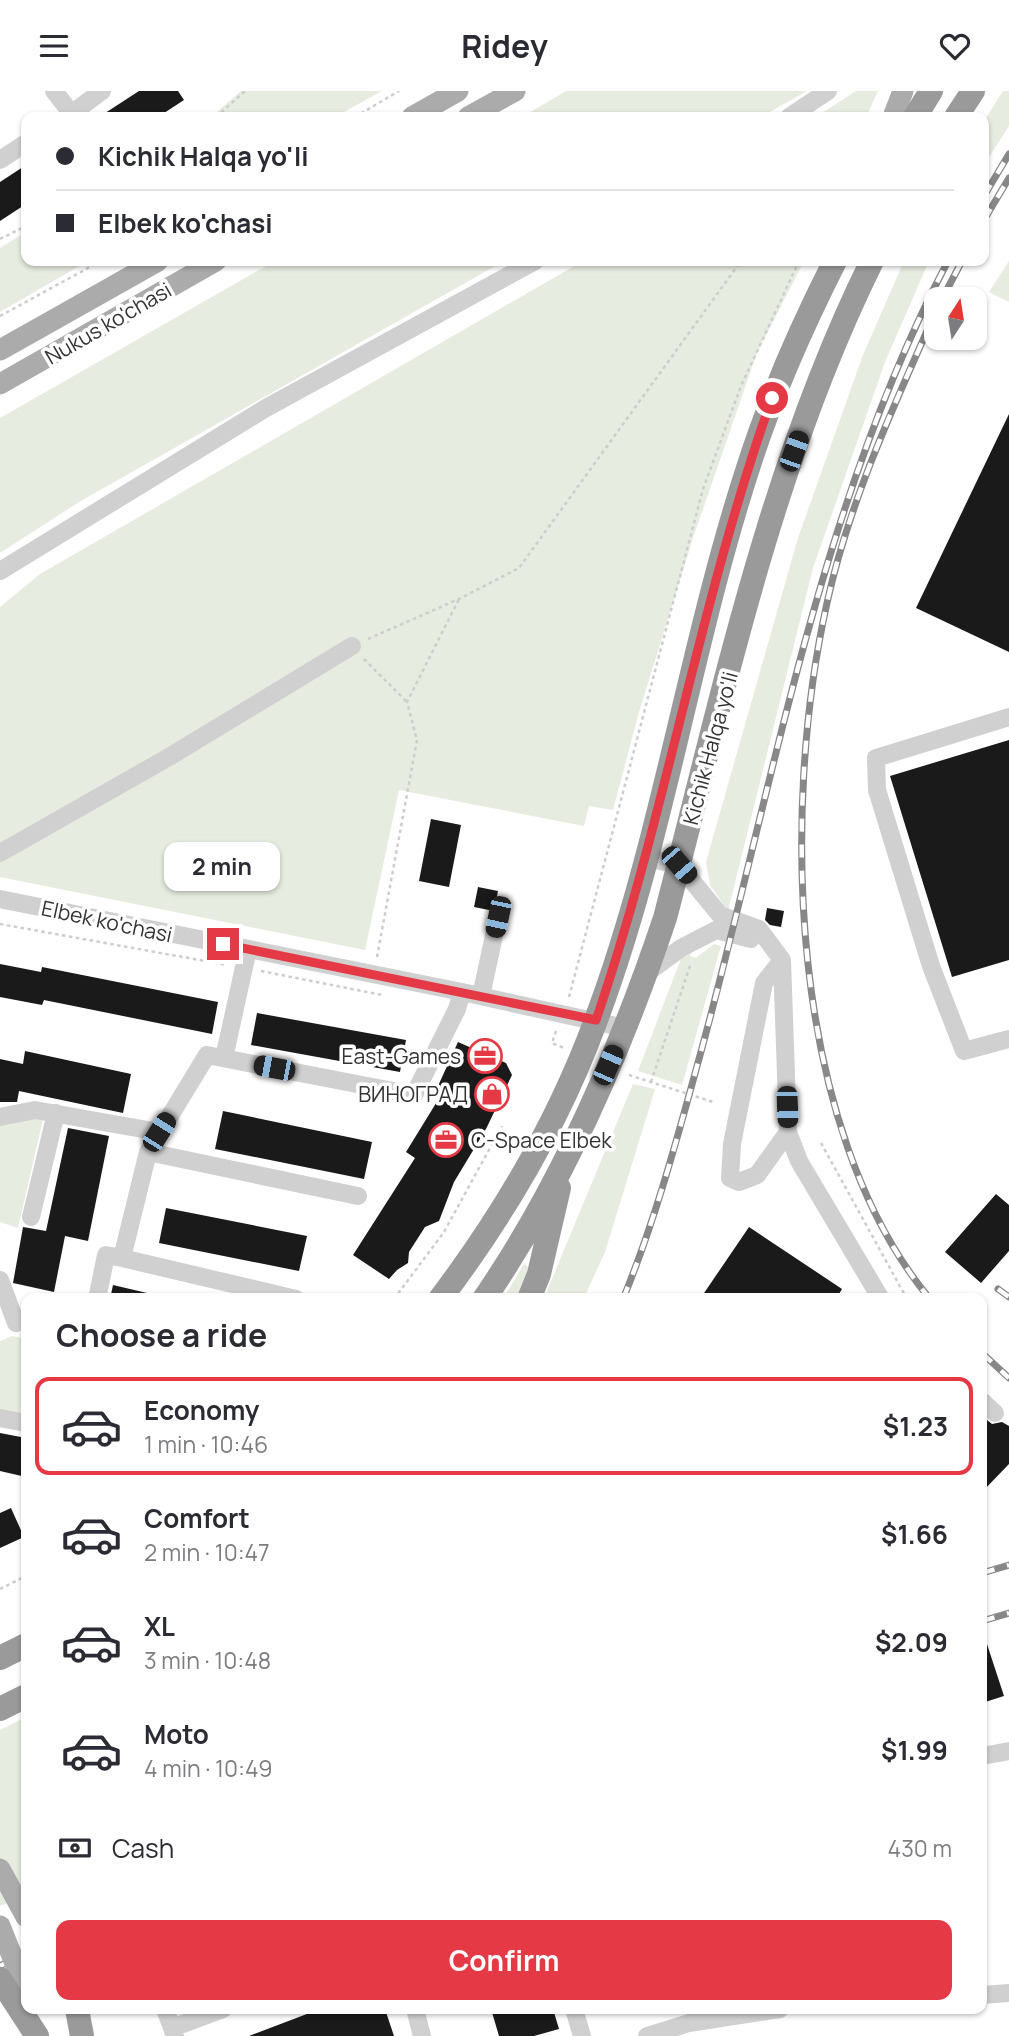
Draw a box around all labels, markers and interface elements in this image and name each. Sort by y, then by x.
text: Ridey [461,24,548,68]
icon: menu [35,27,73,65]
icon: heart [936,27,974,65]
text: Kichik Halqa yo'li [98,138,309,174]
text: Elbek ko'chasi [98,205,273,241]
street label: Nukus ko'chasi [40,275,176,371]
north arrow [924,287,987,350]
map controls [924,287,987,350]
route start [756,382,788,414]
car [777,428,812,474]
street label: Kichik Halqa yo'li [676,668,744,828]
car [658,842,701,888]
callout: 2 min [165,843,281,891]
text: 2 min [192,850,252,882]
street label: Elbek ko'chasi [39,893,175,949]
car [484,894,513,940]
route end [207,928,239,960]
office icon: East-Games [466,1037,504,1075]
place label: East-Games [342,1042,461,1070]
car [590,1042,627,1088]
car [252,1054,297,1082]
shop icon: ВИНОГРАД [473,1075,511,1113]
place label: ВИНОГРАД [358,1080,468,1108]
car [776,1086,799,1128]
car [139,1109,180,1155]
office icon: C-Space Elbek [427,1121,465,1159]
place label: C-Space Elbek [471,1126,612,1154]
text: Choose a ride [56,1313,267,1357]
text: Economy [144,1392,259,1428]
icon: car [60,1395,123,1458]
text: $1.23 [883,1408,948,1444]
text: 1 min · 10:46 [144,1428,268,1460]
text: Comfort [144,1500,250,1536]
icon: car [60,1503,123,1566]
text: $1.66 [881,1516,948,1552]
text: 2 min · 10:47 [144,1536,270,1568]
text: XL [144,1608,175,1644]
icon: car [60,1611,123,1674]
text: $2.09 [875,1624,948,1660]
text: 3 min · 10:48 [144,1644,271,1676]
text: Moto [144,1716,209,1752]
icon: car [60,1719,123,1782]
text: $1.99 [881,1732,948,1768]
text: 4 min · 10:49 [144,1752,273,1784]
icon: cash [56,1829,94,1867]
text: Cash [112,1830,174,1866]
text: 430 m [888,1832,952,1864]
button: Confirm [56,1920,952,2000]

